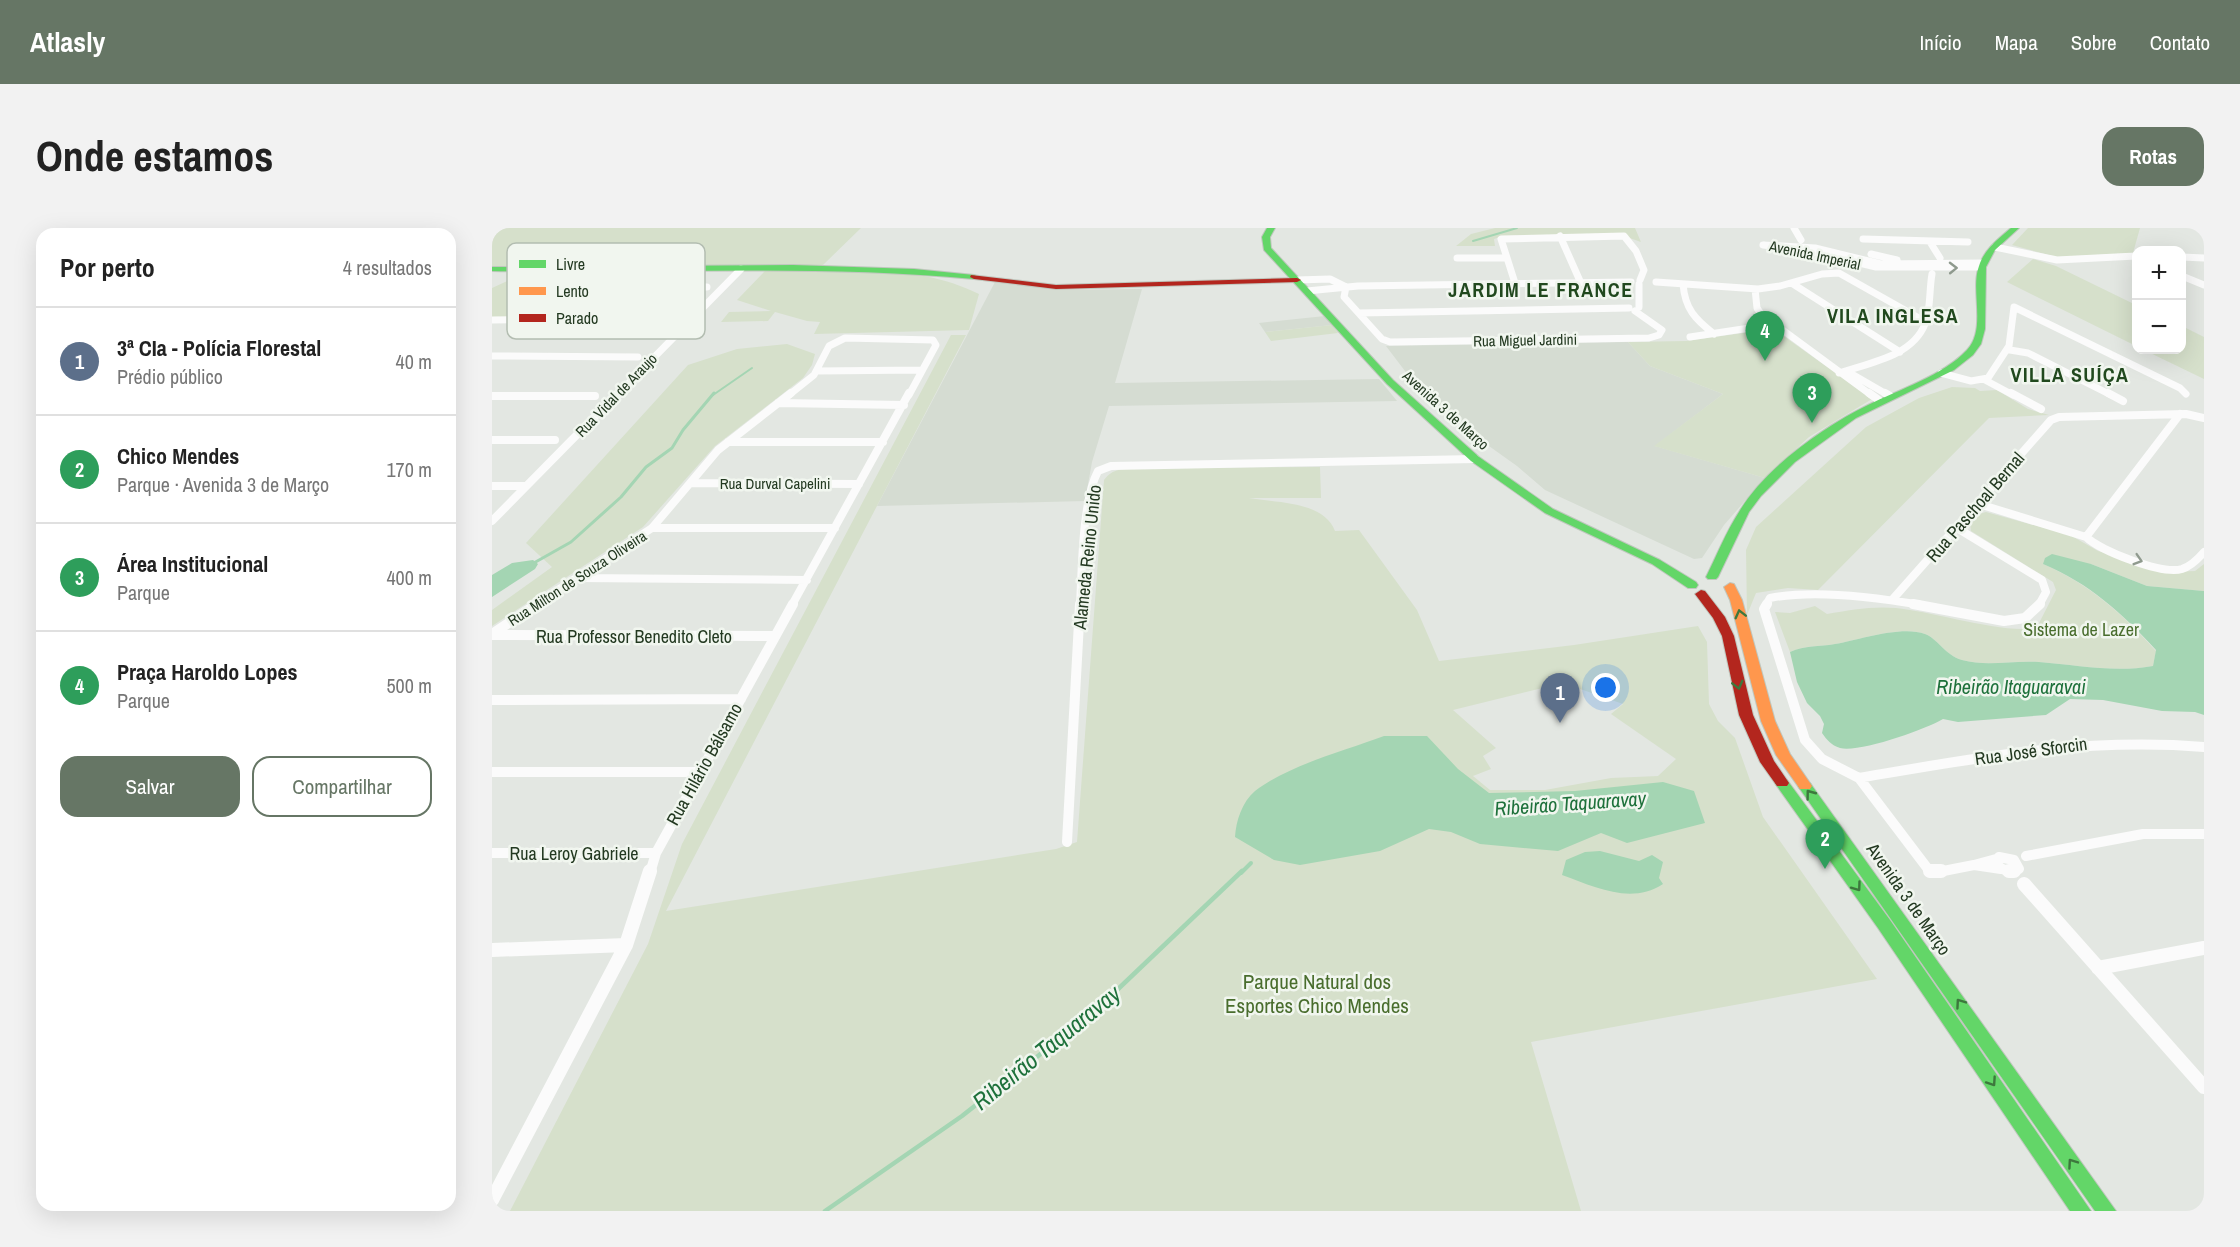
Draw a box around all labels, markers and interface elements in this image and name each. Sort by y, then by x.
text: Atlasly [30,23,105,61]
text: Início [1920,28,1962,57]
text: Mapa [1995,28,2038,57]
text: Sobre [2071,28,2117,57]
text: Contato [2150,28,2210,57]
button: Rotas [2102,127,2204,186]
text: Onde estamos [36,128,273,184]
street label: Avenida Imperial [1766,235,1863,275]
legend [507,243,705,339]
map controls [2132,246,2186,354]
button: + [2132,246,2186,300]
text: Por perto [60,250,155,285]
text: Livre [556,253,585,275]
text: 4 resultados [343,254,432,281]
one-way arrow [1948,262,1957,274]
district label: JARDIM LE FRANCE [1448,276,1634,303]
text: Lento [556,280,589,302]
button: − [2132,300,2186,354]
district label: VILA INGLESA [1827,302,1959,329]
text: Parado [556,307,598,329]
pin: 4 [1746,312,1784,361]
street label: Rua Miguel Jardini [1473,329,1577,351]
text: 3ª CIa - Polícia Florestal [117,333,321,363]
text: 1 [75,348,84,375]
text: 40 m [396,348,432,375]
street label: Rua Vidal de Araujo [571,348,662,442]
district label: VILLA SUÍÇA [2011,361,2129,388]
text: Prédio público [117,363,223,390]
street label: Avenida 3 de Março [1397,365,1494,455]
pin: 3 [1792,374,1832,423]
text: Chico Mendes [117,441,239,471]
street label: Rua Paschoal Bernal [1920,446,2030,568]
text: 2 [75,456,84,483]
text: 170 m [386,456,432,483]
text: Parque · Avenida 3 de Março [117,471,329,498]
street label: Rua Durval Capelini [720,473,830,494]
street label: Alameda Reino Unido [1067,483,1107,632]
street label: Rua Milton de Souza Oliveira [504,525,651,631]
text: Área Institucional [117,549,268,579]
one-way arrow [2132,553,2143,565]
text: 3 [75,564,84,591]
text: 400 m [386,564,432,591]
text: Parque [117,579,170,606]
one-way arrow [1735,609,1747,620]
park label: Sistema de Lazer [2023,617,2139,642]
street label: Rua Professor Benedito Cleto [536,624,732,649]
text: Praça Haroldo Lopes [117,657,297,687]
text: 4 [75,672,84,699]
text: 500 m [386,672,432,699]
your location [1591,673,1620,702]
water label: Ribeirão Itaguaravai [1936,673,2086,700]
pin: 1 [1540,674,1580,723]
one-way arrow [1730,680,1743,690]
text: Parque [117,687,170,714]
street label: Rua Hilário Bálsamo [660,698,748,830]
street label: Rua José Sforcin [1973,731,2089,771]
button: Salvar [60,756,240,817]
button: Compartilhar [252,756,432,817]
water label: Ribeirão Taquaravay [1494,784,1647,822]
one-way arrow [1806,790,1817,801]
pin: 2 [1806,820,1844,869]
street label: Avenida 3 de Março [1860,837,1957,960]
street label: Rua Leroy Gabriele [510,841,638,866]
one-way arrow [1850,880,1861,891]
park label: Parque Natural dos Esportes Chico Mendes [1225,967,1409,1020]
water label: Ribeirão Taquaravay [965,977,1128,1117]
one-way arrow [1956,999,1967,1010]
one-way arrow [1985,1075,1996,1086]
one-way arrow [2068,1159,2079,1170]

